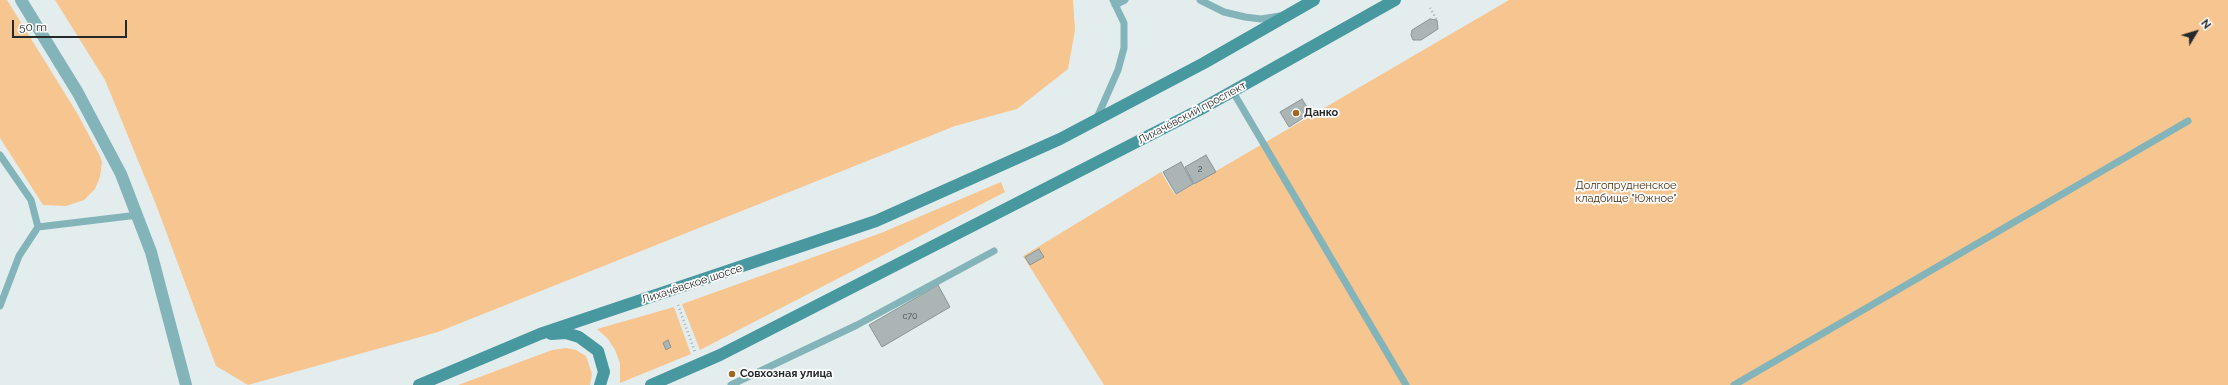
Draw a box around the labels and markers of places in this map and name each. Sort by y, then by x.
place label: Данко [1304,106,1338,120]
marker: Данко [1291,108,1301,118]
place label: Совхозная улица [740,367,832,381]
marker: Совхозная улица [727,369,737,379]

